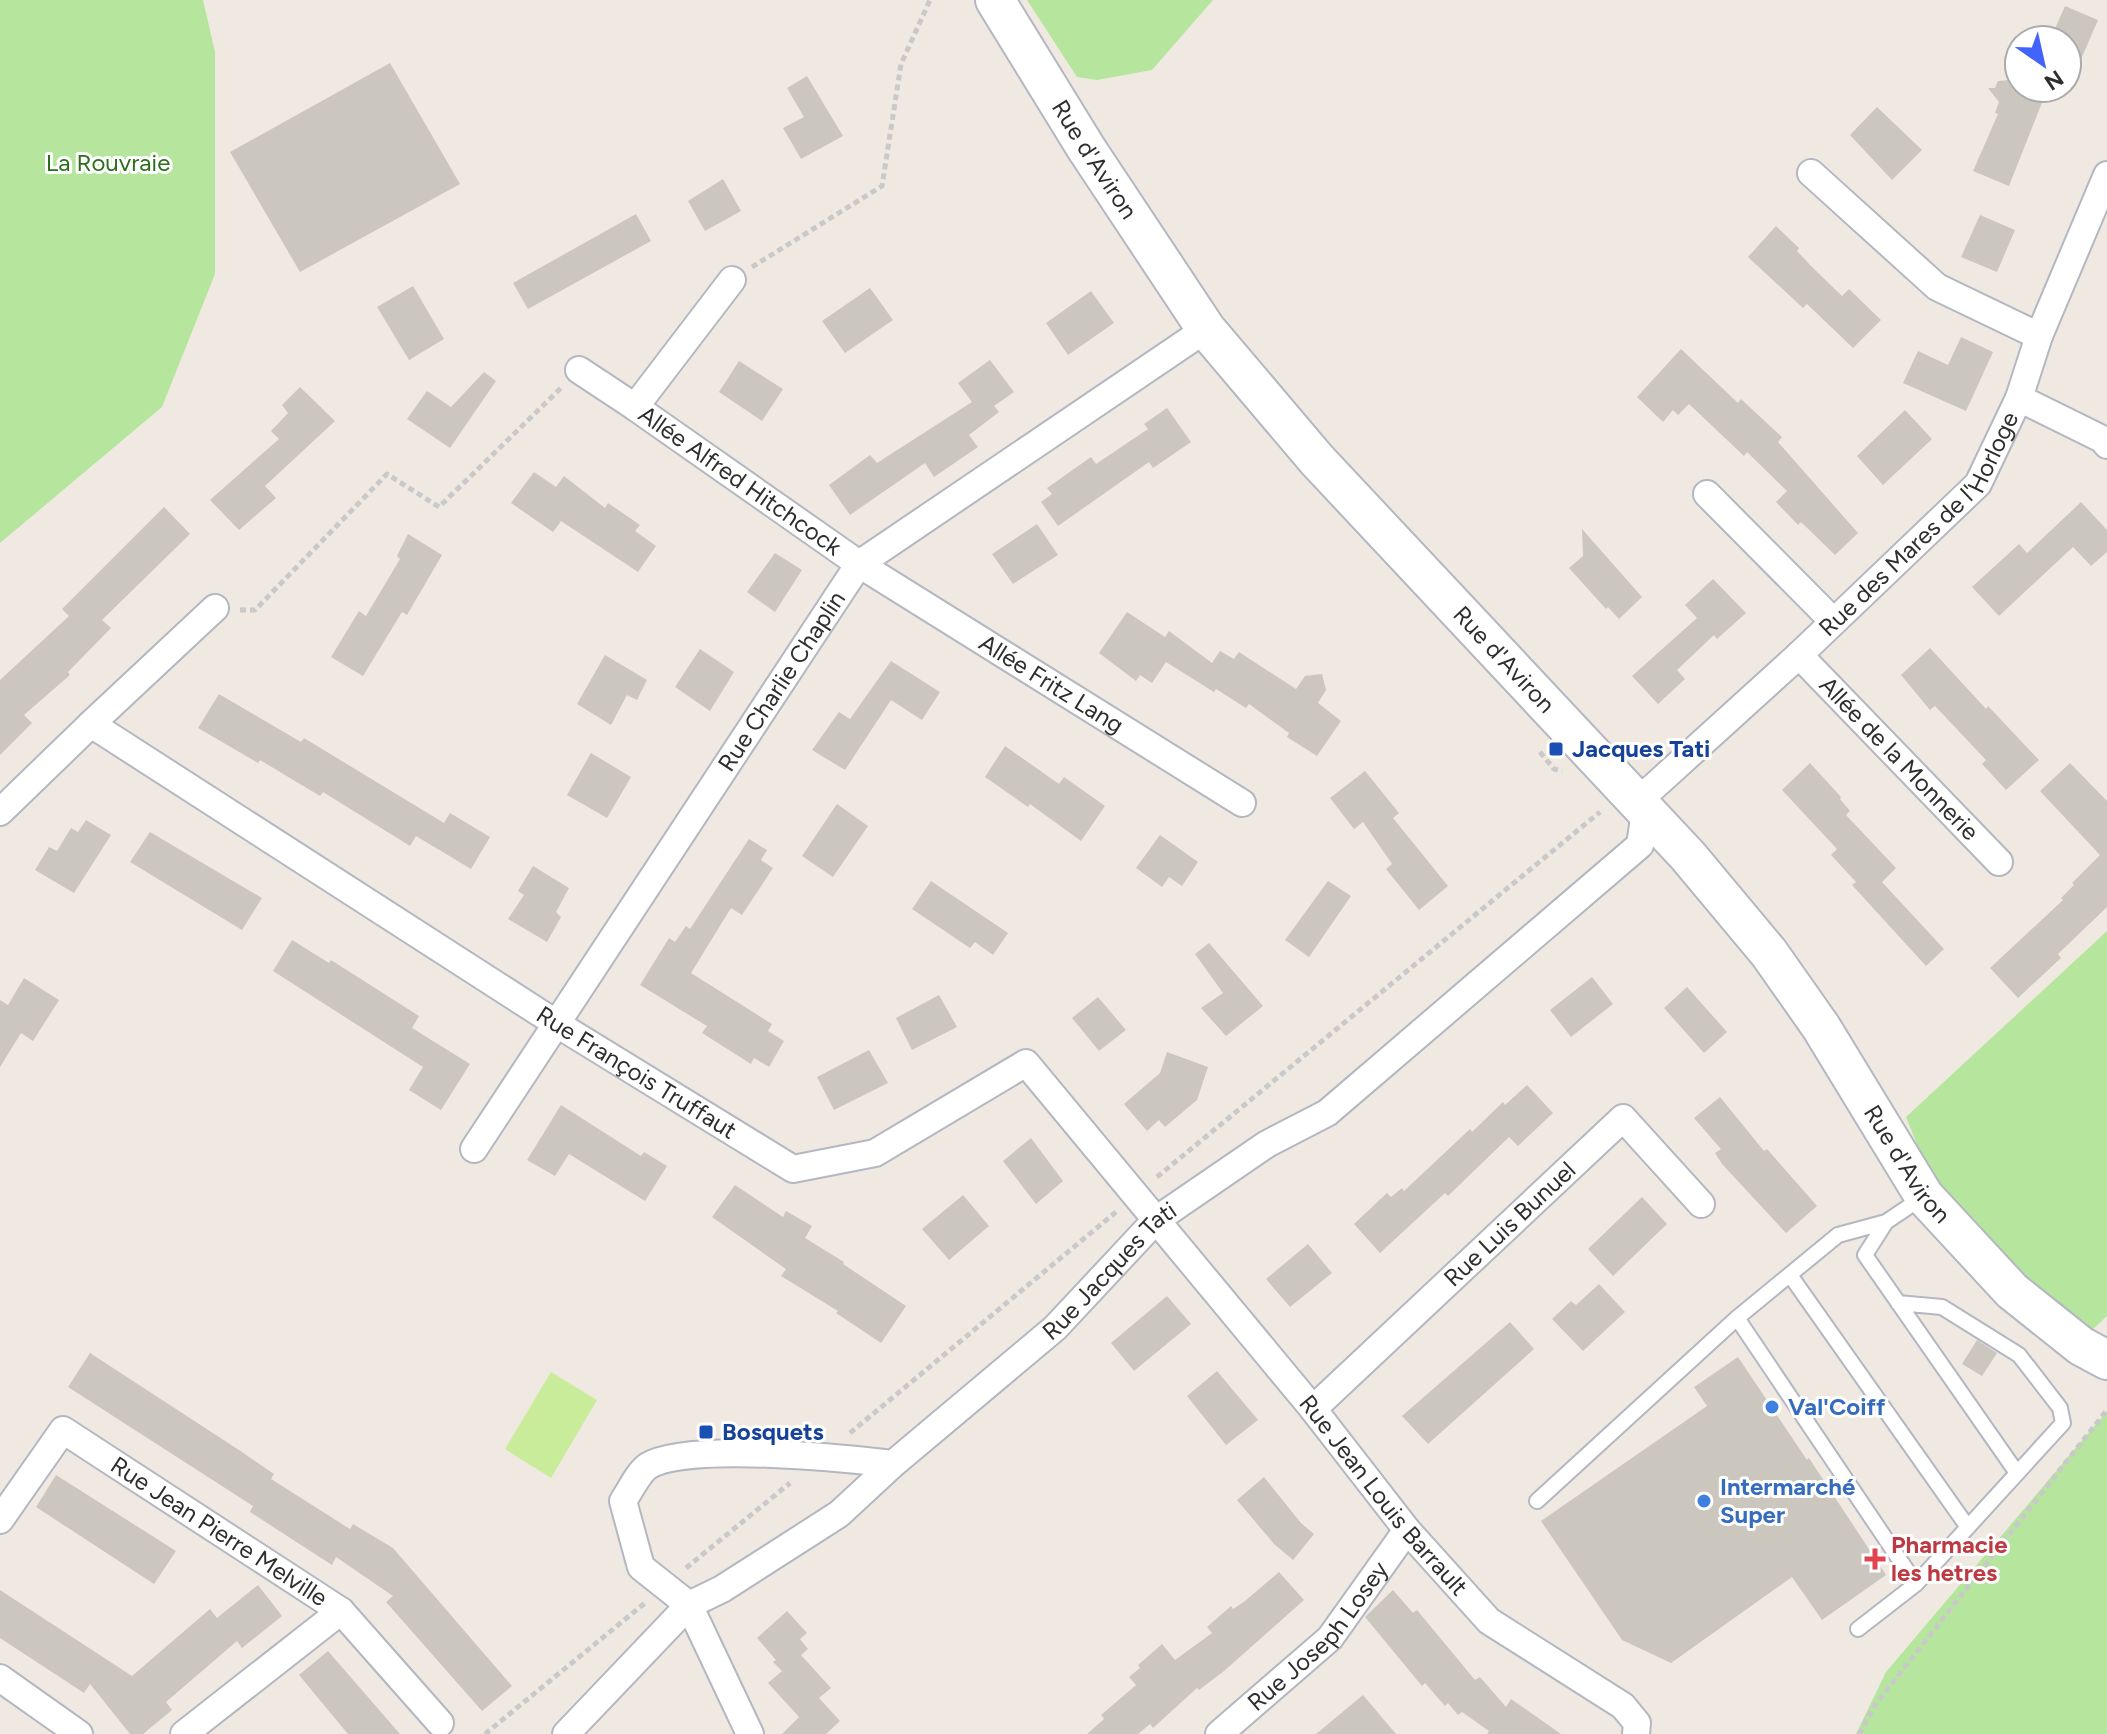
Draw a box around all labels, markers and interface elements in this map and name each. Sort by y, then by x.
north arrow [2003,24,2083,104]
text: N [2039,64,2069,96]
street label: Rue d'Aviron [1046,94,1144,224]
park label: La Rouvraie [46,148,170,177]
street label: Allée Alfred Hitchcock [633,399,848,561]
street label: Rue des Mares de l'Horloge [1813,407,2024,642]
street label: Rue Charlie Chaplin [712,585,851,777]
street label: Rue d'Aviron [1447,600,1561,719]
street label: Allée Fritz Lang [974,628,1129,739]
street label: Allée de la Monnerie [1814,670,1985,846]
place label: Jacques Tati [1572,734,1710,763]
marker: Jacques Tati [1547,740,1565,758]
street label: Rue François Truffaut [531,1000,742,1145]
street label: Rue d'Aviron [1858,1099,1957,1229]
street label: Rue Luis Bunuel [1438,1155,1581,1292]
street label: Rue Jacques Tati [1036,1195,1182,1346]
street label: Rue Jean Louis Barrault [1293,1389,1474,1601]
place label: Val'Coiff [1788,1392,1886,1421]
marker: Val'Coiff [1763,1398,1781,1416]
place label: Bosquets [722,1417,824,1446]
marker: Bosquets [697,1423,715,1441]
street label: Rue Jean Pierre Melville [105,1450,333,1612]
place label: Intermarché Super [1720,1472,1855,1529]
marker: Intermarché Super [1695,1492,1713,1510]
place label: Pharmacie les hetres [1891,1530,2007,1587]
marker: Pharmacie les hetres [1866,1550,1884,1568]
street label: Rue Joseph Losey [1241,1555,1394,1717]

